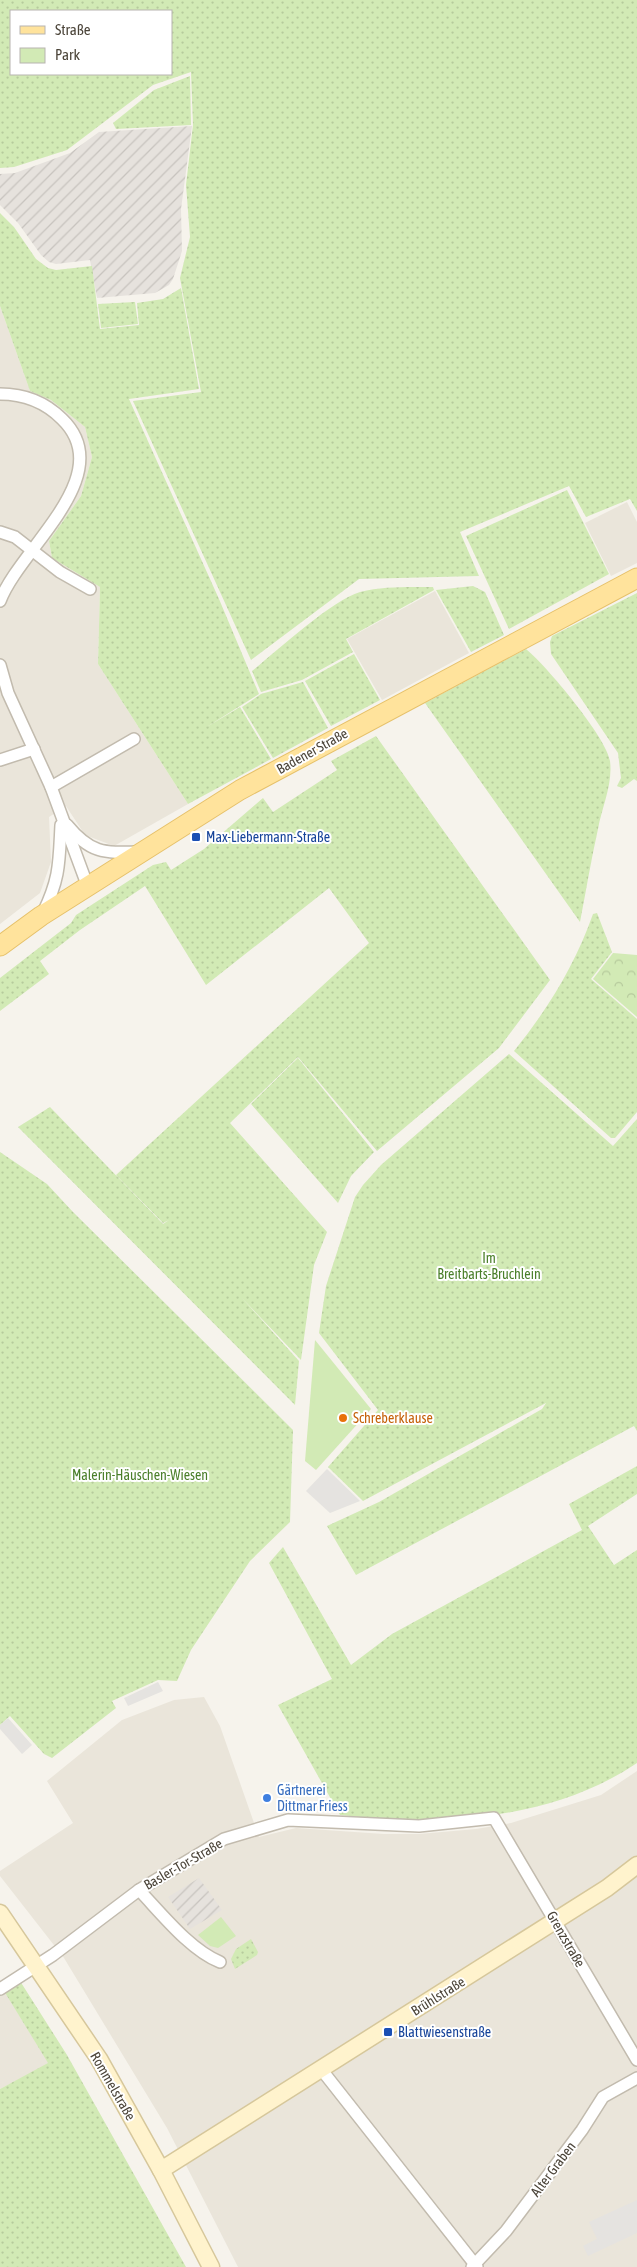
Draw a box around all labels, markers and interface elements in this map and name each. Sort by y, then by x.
legend [10,10,172,75]
text: Straße [55,21,91,38]
text: Park [55,46,80,63]
street label: Badener Straße [274,725,350,777]
place label: Max-Liebermann-Straße [206,829,330,845]
marker: Max-Liebermann-Straße [190,831,202,843]
park label: Im Breitbarts-Bruchlein [437,1250,541,1282]
place label: Schreberklause [353,1410,433,1426]
marker: Schreberklause [337,1412,349,1424]
park label: Malerin-Häuschen-Wiesen [72,1467,208,1483]
place label: Gärtnerei Dittmar Friess [277,1782,348,1814]
marker: Gärtnerei Dittmar Friess [261,1792,273,1804]
street label: Basler-Tor-Straße [141,1835,225,1893]
street label: Grenzstraße [544,1908,588,1970]
street label: Brühlstraße [408,1973,468,2019]
place label: Blattwiesenstraße [398,2024,491,2040]
marker: Blattwiesenstraße [382,2026,394,2038]
street label: Rommelstraße [87,2049,139,2123]
street label: Alter Graben [527,2138,579,2200]

